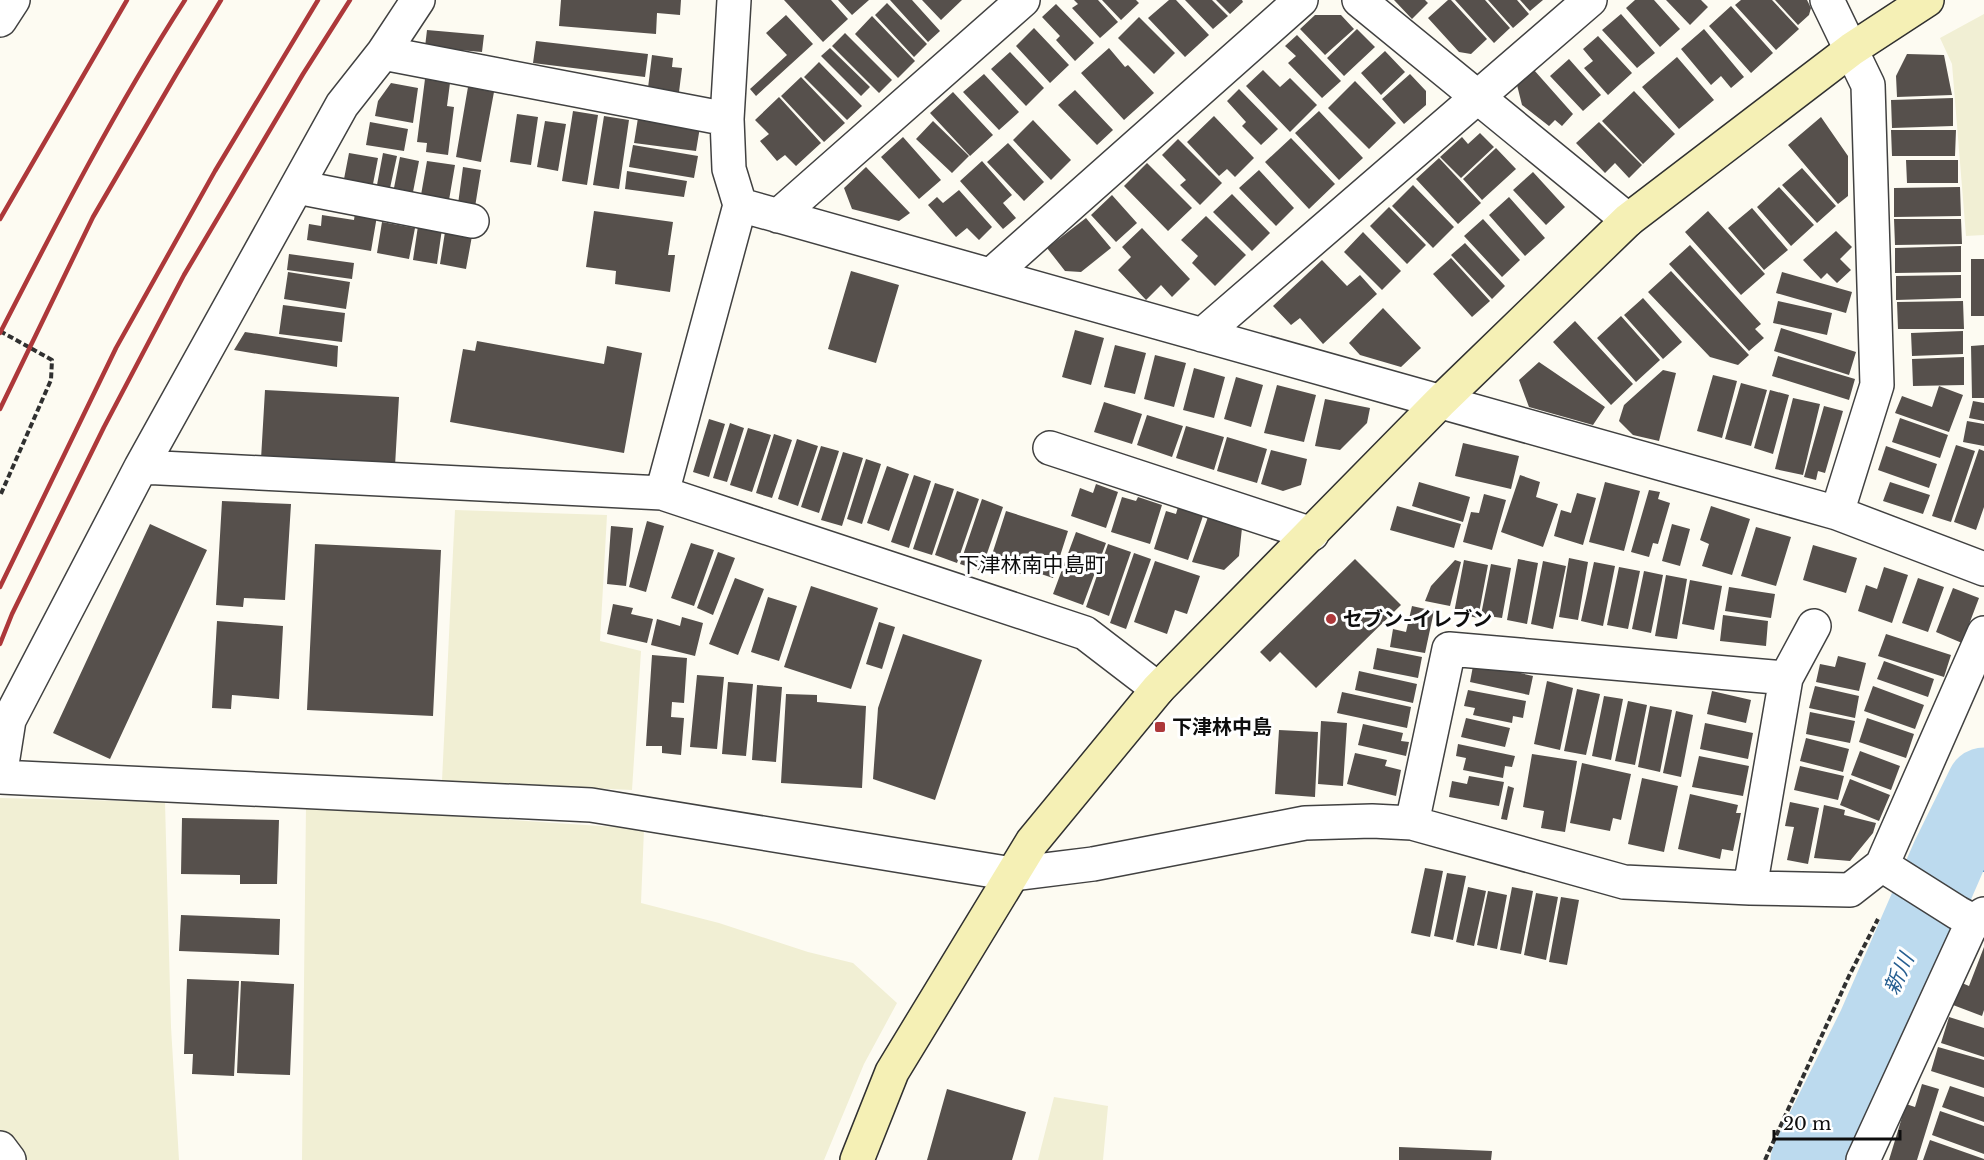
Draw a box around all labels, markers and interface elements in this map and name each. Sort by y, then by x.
district label: 下津林南中島町 [959,552,1106,578]
place label: セブン-イレブン [1343,607,1492,631]
marker: セブン-イレブン [1324,612,1338,626]
place label: 下津林中島 [1172,715,1272,739]
marker: 下津林中島 [1153,720,1167,734]
water label: 新川 [1879,948,1920,998]
scale bar [1774,1103,1900,1141]
text: 20 m [1783,1113,1831,1135]

